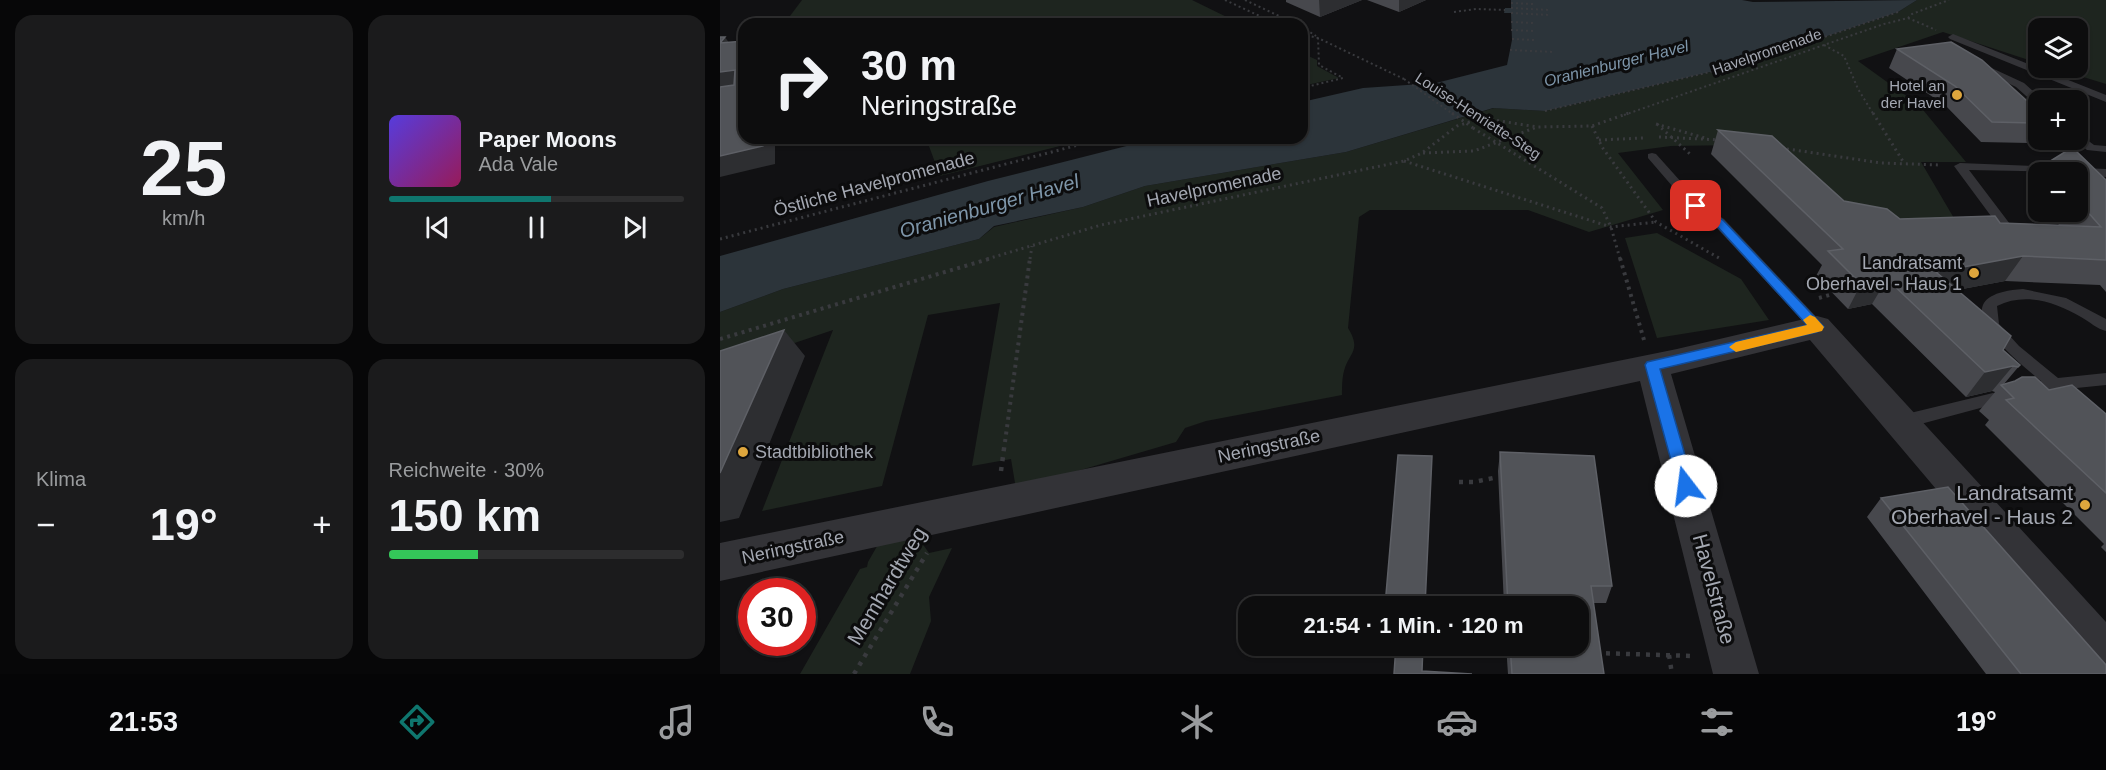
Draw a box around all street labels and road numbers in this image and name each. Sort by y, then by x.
street label: Havelpromenade [1710,25,1824,78]
street label: Louise-Henriette-Steg [1412,69,1544,162]
street label: Östliche Havelpromenade [771,148,977,220]
street label: Havelpromenade [1145,163,1283,211]
street label: Neringstraße [1216,425,1322,467]
street label: Memhardtweg [842,523,931,649]
street label: Neringstraße [740,526,846,568]
street label: Havelstraße [1689,531,1740,647]

